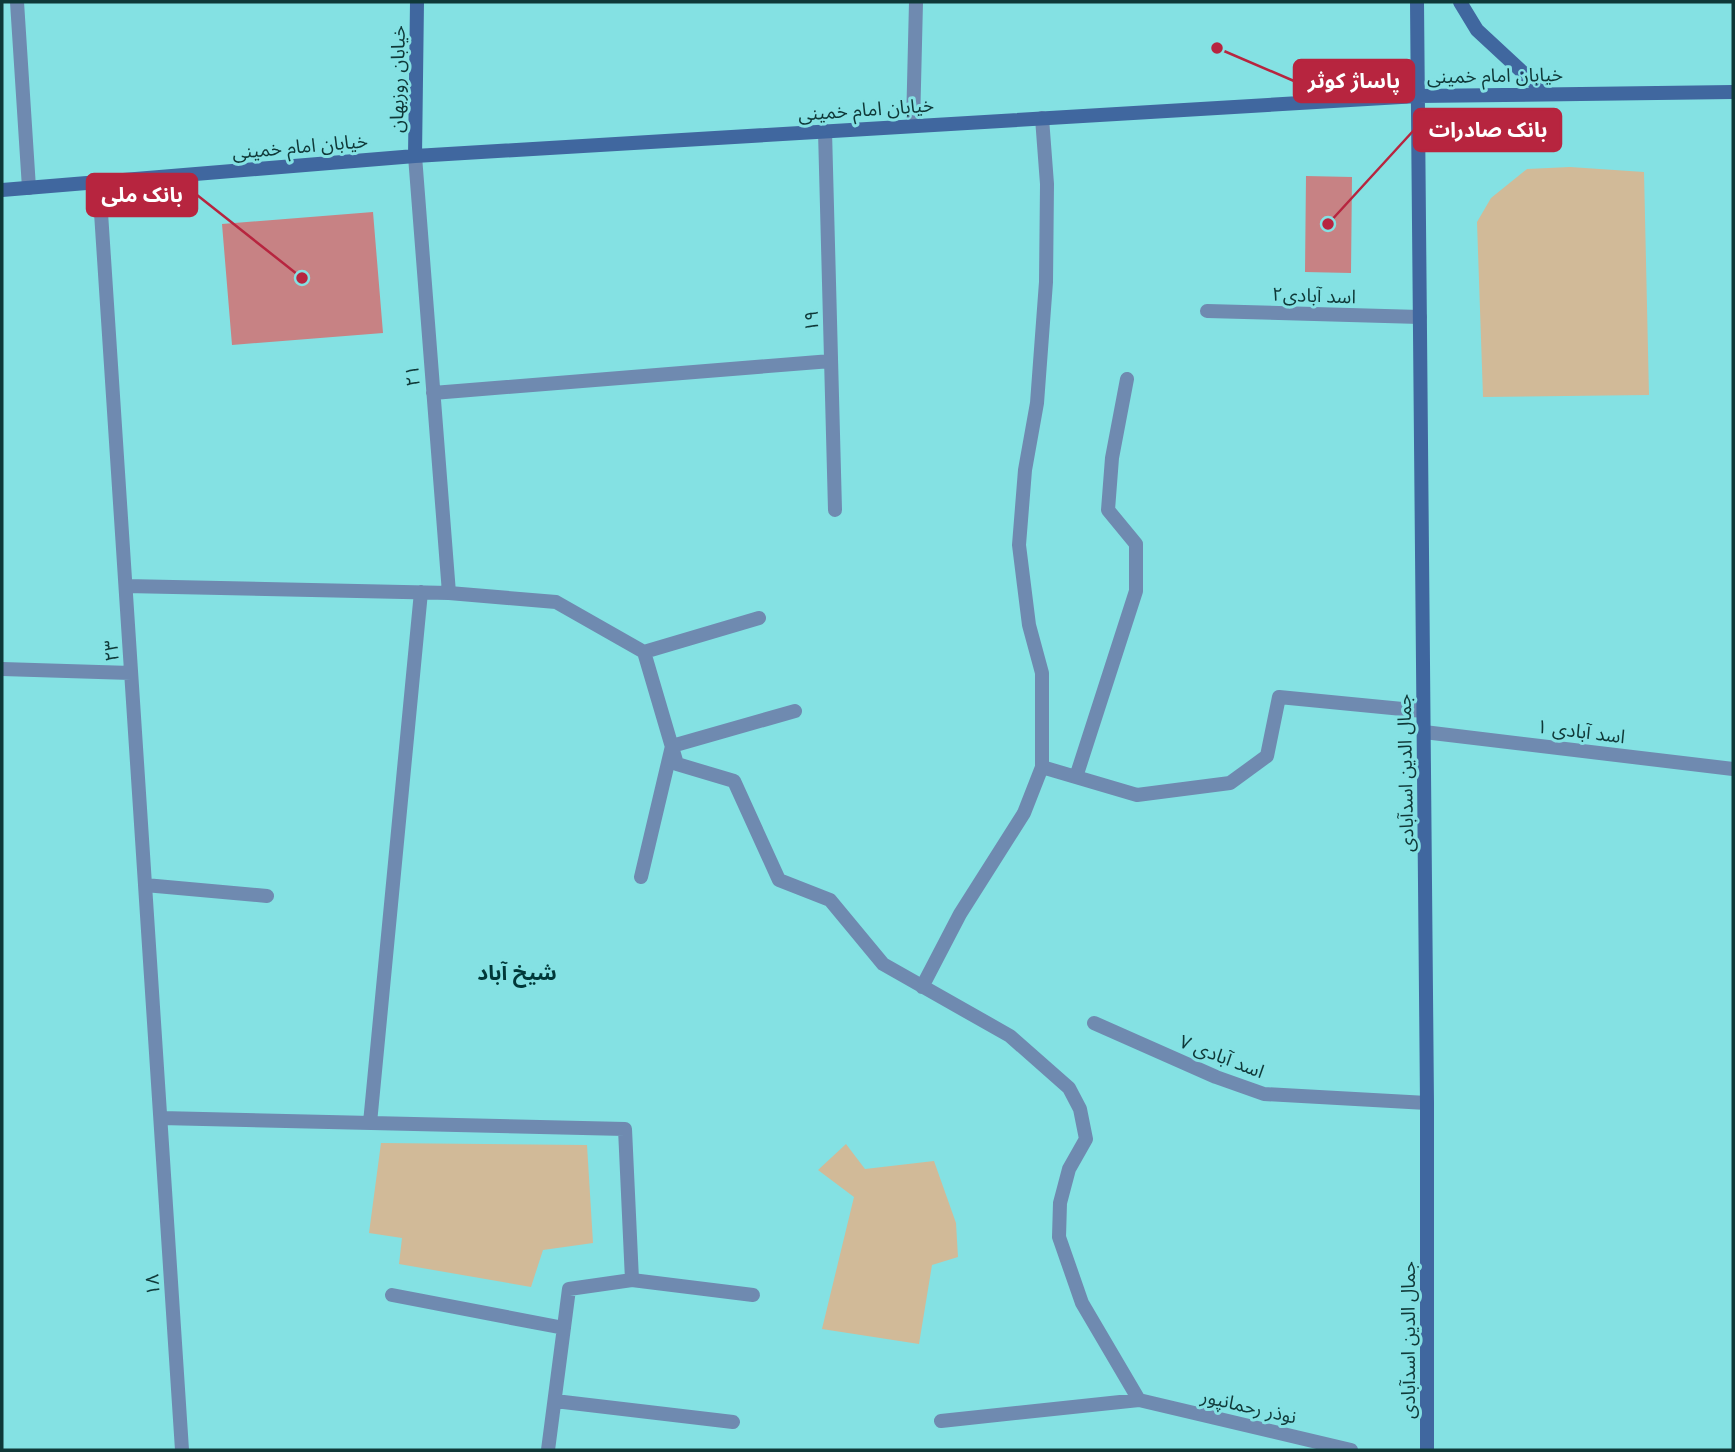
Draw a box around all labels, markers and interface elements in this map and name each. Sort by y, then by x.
street label: خیابان روزبهان [383,25,411,133]
callout: پاساژ کوثر [1294,60,1414,102]
street label: خیابان امام خمینی [1427,61,1563,91]
text: پاساژ کوثر [1307,66,1400,95]
street label: خیابان امام خمینی [797,91,935,129]
callout: بانک صادرات [1414,109,1561,151]
text: بانک صادرات [1429,115,1547,143]
street label: خیابان امام خمینی [231,127,369,167]
callout: بانک ملی [87,174,197,216]
text: بانک ملی [101,180,183,208]
street label: اسد آبادی۲ [1272,281,1356,309]
street label: ۱۹ [798,310,824,332]
street label: ۲۱ [398,364,426,388]
street label: ۲۳ [97,639,125,663]
street label: جمال الدین اسدآبادی [1391,694,1419,852]
street label: اسد آبادی ۱ [1535,713,1627,749]
district label: شیخ آباد [477,958,557,988]
street label: اسد آبادی ۷ [1176,1028,1268,1084]
street label: جمال الدین اسدآبادی [1395,1261,1421,1419]
street label: ۱۸ [138,1273,166,1297]
street label: نوذر رحمانپور [1198,1382,1299,1430]

